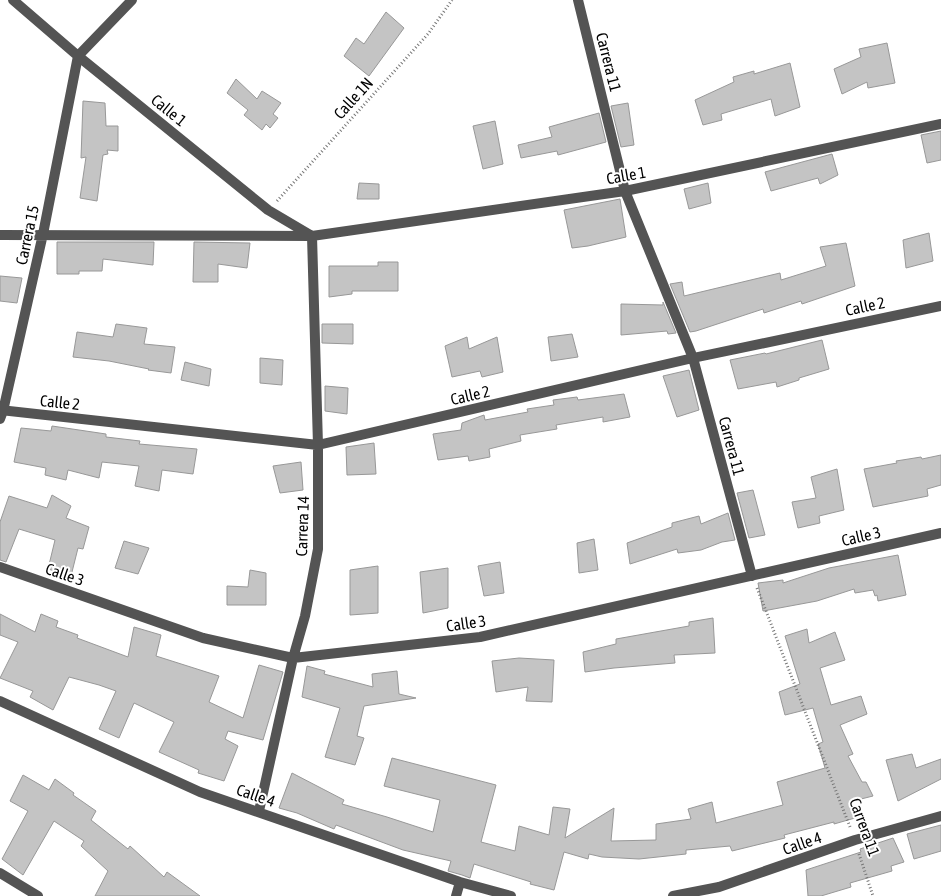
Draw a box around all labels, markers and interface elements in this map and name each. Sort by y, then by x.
street label: Carrera 11 [593,31,625,93]
street label: Calle 1N [330,74,376,122]
street label: Calle 1 [148,90,190,130]
street label: Calle 1 [605,163,647,187]
street label: Carrera 15 [12,204,42,266]
street label: Calle 2 [844,293,886,319]
street label: Calle 2 [449,382,491,408]
street label: Calle 2 [39,391,81,413]
street label: Carrera 11 [715,414,749,478]
street label: Carrera 14 [292,495,312,557]
street label: Calle 3 [840,523,882,549]
street label: Calle 3 [43,559,87,589]
street label: Calle 3 [445,611,487,635]
street label: Calle 4 [234,780,278,810]
street label: Carrera 11 [846,796,884,858]
street label: Calle 4 [780,828,824,858]

